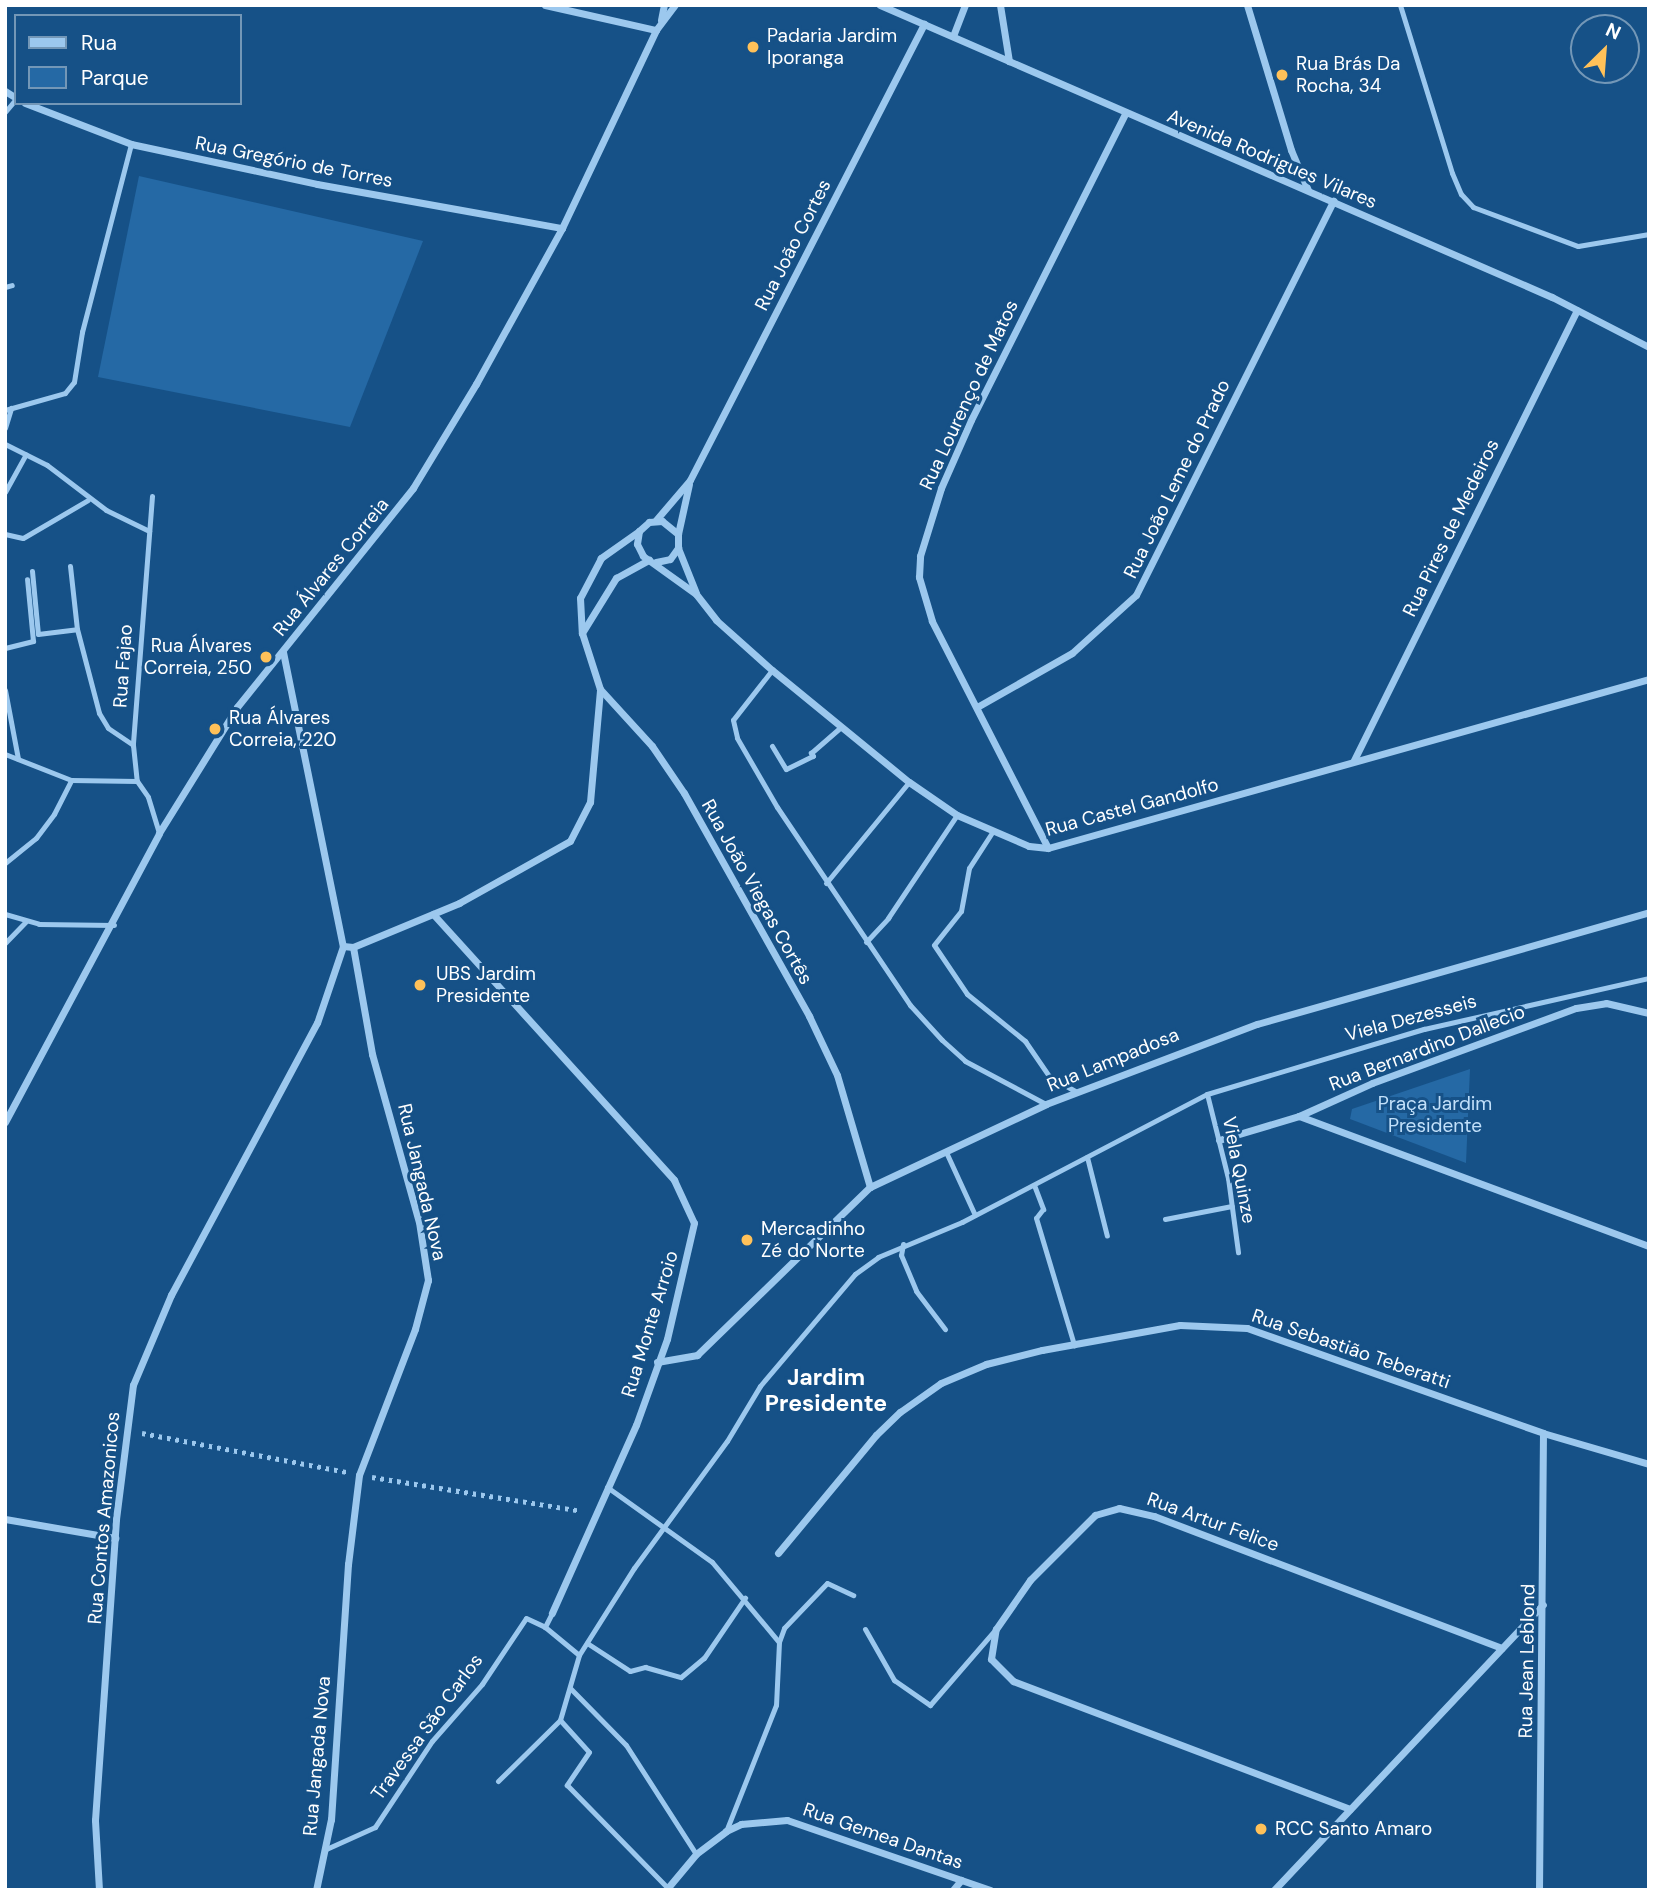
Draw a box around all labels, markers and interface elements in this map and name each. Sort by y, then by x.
legend [14,14,242,105]
north arrow [1570,14,1640,84]
text: N [1602,17,1625,46]
place label: Padaria Jardim Iporanga [767,25,897,69]
text: Rua [81,29,117,57]
marker: Padaria Jardim Iporanga [745,39,761,55]
place label: Rua Brás Da Rocha, 34 [1296,53,1400,97]
text: Parque [81,64,149,92]
marker: Rua Brás Da Rocha, 34 [1274,67,1290,83]
street label: Avenida Rodrigues Vilares [1164,104,1380,214]
street label: Rua Gregório de Torres [193,132,395,192]
street label: Rua João Cortes [750,175,836,315]
street label: Rua Lourenço de Matos [915,297,1023,493]
street label: Rua João Leme do Prado [1119,376,1235,582]
street label: Rua Pires de Medeiros [1398,436,1504,620]
street label: Rua Álvares Correia [268,494,394,640]
street label: Rua Fajao [109,623,137,709]
place label: Rua Álvares Correia, 250 [144,635,252,679]
marker: Rua Álvares Correia, 250 [258,649,274,665]
place label: Rua Álvares Correia, 220 [229,707,336,751]
marker: Rua Álvares Correia, 220 [207,721,223,737]
street label: Rua Castel Gandolfo [1043,773,1221,841]
street label: Rua João Viegas Cortês [697,796,817,988]
place label: UBS Jardim Presidente [436,963,536,1007]
marker: UBS Jardim Presidente [410,975,430,995]
street label: Viela Dezesseis [1343,990,1479,1046]
street label: Rua Bernardino Dallecio [1326,1000,1528,1096]
street label: Rua Lampadosa [1044,1023,1182,1097]
park label: Praça Jardim Presidente [1378,1093,1492,1137]
street label: Rua Jangada Nova [393,1101,451,1263]
street label: Viela Quinze [1217,1115,1261,1225]
place label: Mercadinho Zé do Norte [761,1218,865,1262]
marker: Mercadinho Zé do Norte [739,1232,755,1248]
street label: Rua Monte Arroio [617,1248,683,1400]
street label: Rua Sebastião Teberatti [1249,1304,1453,1394]
district label: Jardim Presidente [765,1363,887,1417]
street label: Rua Contos Amazonicos [83,1411,125,1625]
street label: Rua Artur Felice [1144,1488,1282,1556]
street label: Rua Jean Leblond [1514,1583,1540,1739]
street label: Travessa São Carlos [366,1649,488,1805]
street label: Rua Jangada Nova [299,1675,335,1837]
street label: Rua Gemea Dantas [800,1798,966,1874]
place label: RCC Santo Amaro [1275,1818,1432,1840]
marker: RCC Santo Amaro [1253,1821,1269,1837]

